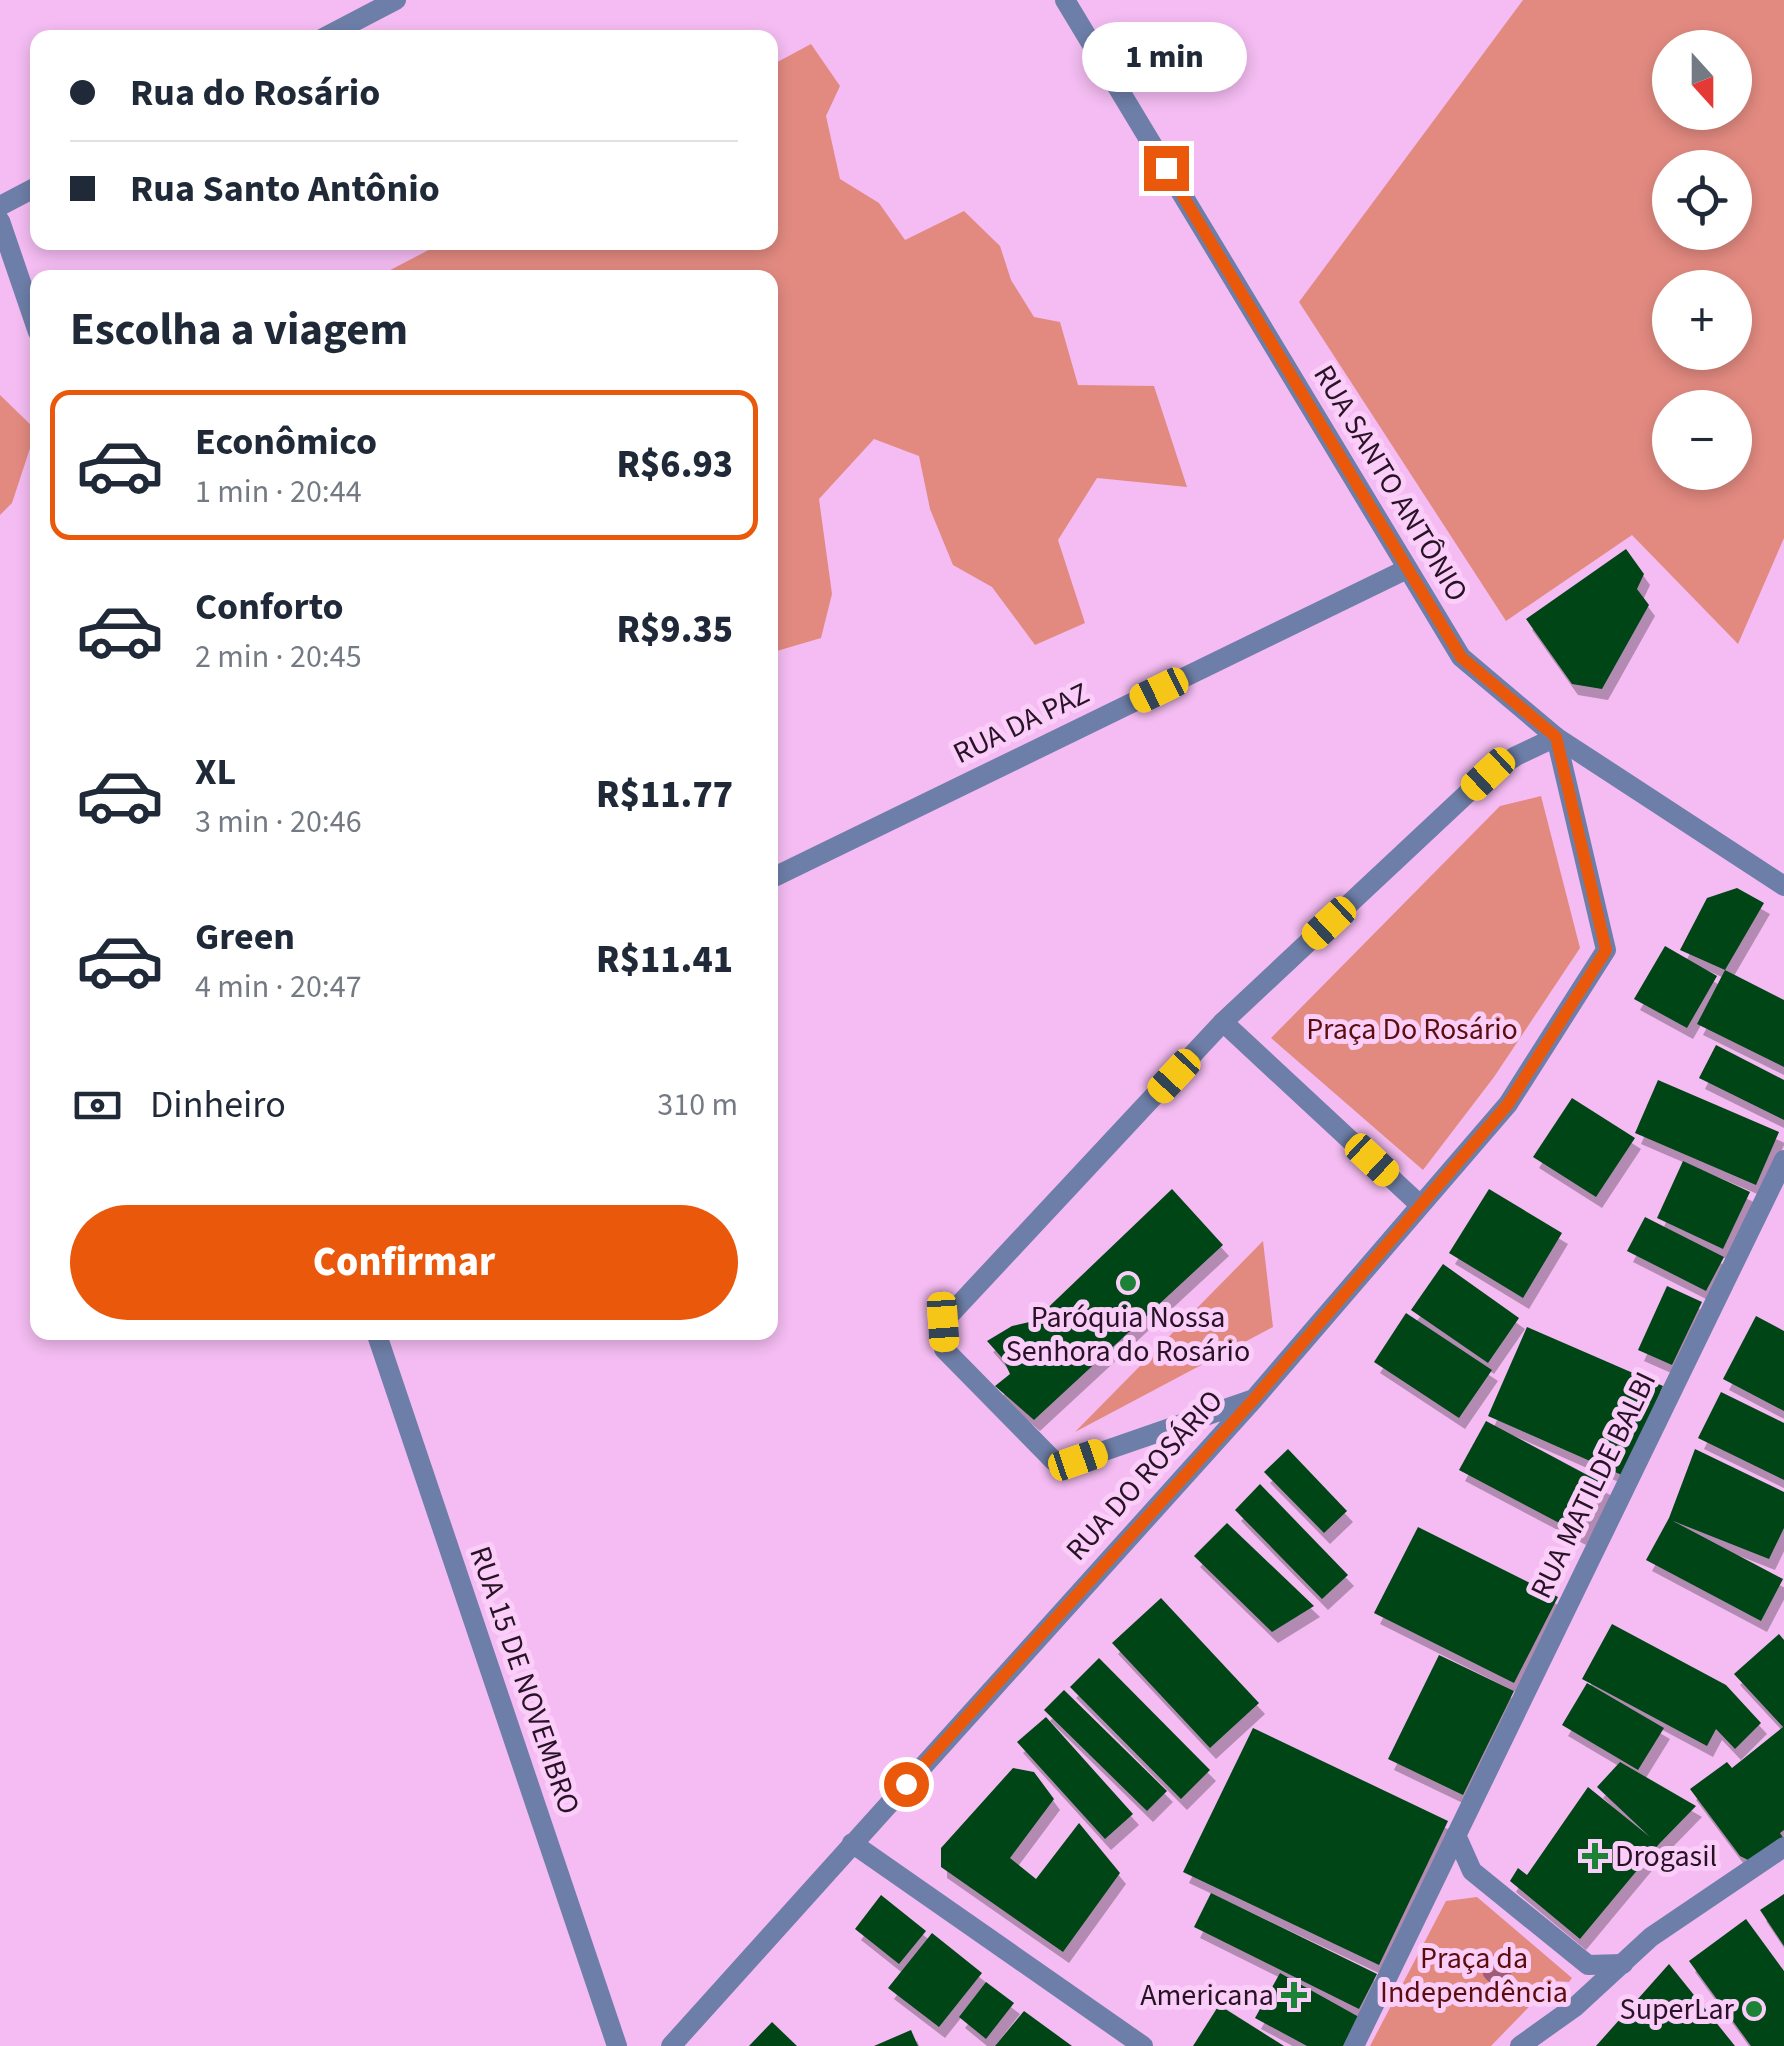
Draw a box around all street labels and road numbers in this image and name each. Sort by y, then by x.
street label: RUA SANTO ANTÔNIO [1303,357,1478,610]
street label: RUA DA PAZ [946,672,1096,775]
street label: RUA MATILDE BALBI [1520,1365,1667,1606]
street label: RUA DO ROSÁRIO [1056,1380,1233,1570]
street label: RUA 15 DE NOVEMBRO [458,1540,591,1820]

